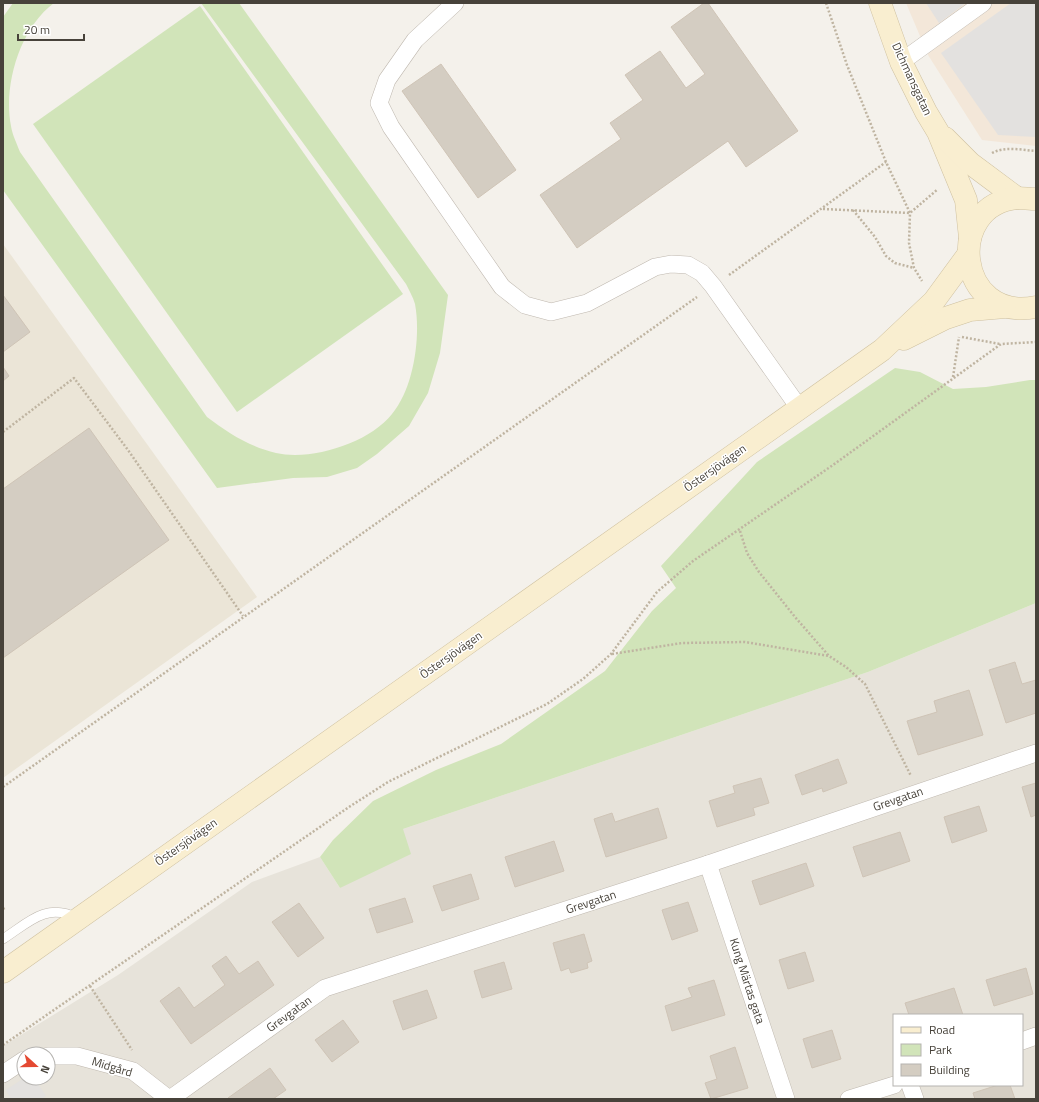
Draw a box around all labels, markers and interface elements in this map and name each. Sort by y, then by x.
scale bar [18,16,84,42]
text: 20 m [24,20,50,39]
street label: Dichmansgatan [887,39,938,119]
street label: Östersjövägen [679,439,750,496]
street label: Östersjövägen [415,626,486,683]
street label: Grevgatan [870,781,925,816]
street label: Östersjövägen [150,813,221,870]
street label: Grevgatan [563,884,618,919]
street label: Kung Märtas gata [725,935,770,1026]
street label: Grevgatan [262,991,315,1037]
legend [893,1014,1023,1086]
text: Road [929,1020,955,1039]
text: Park [929,1040,952,1059]
north arrow [16,1046,56,1086]
street label: Midgård [89,1051,135,1082]
text: Building [929,1060,970,1079]
text: N [37,1063,54,1076]

